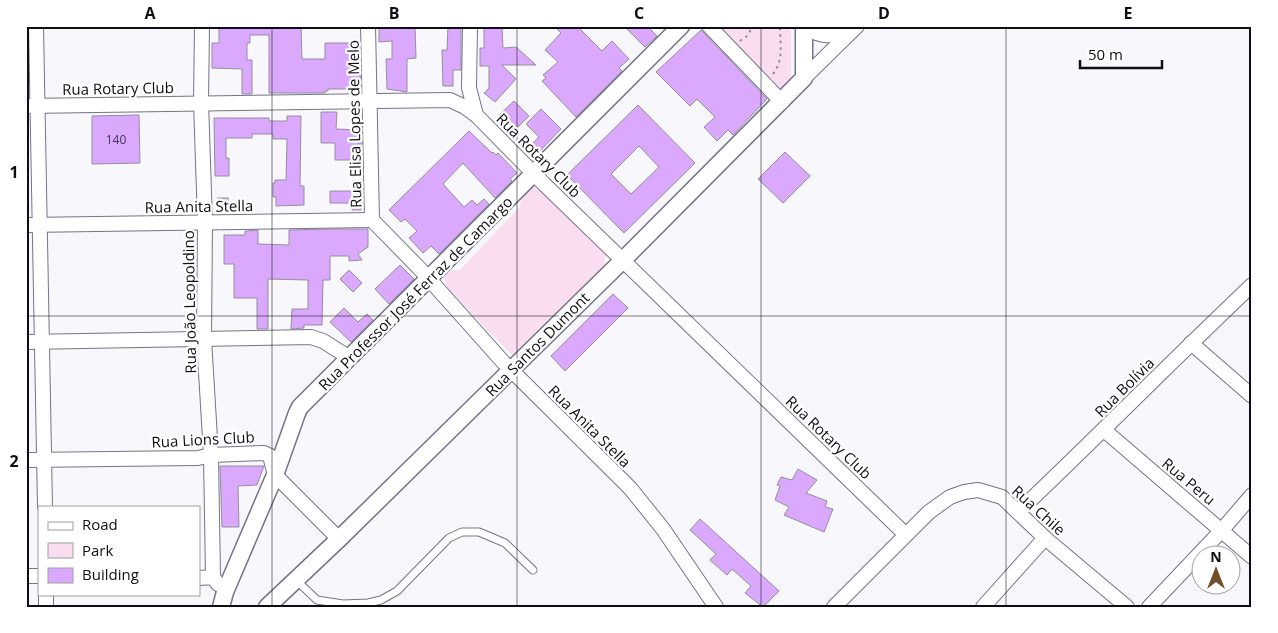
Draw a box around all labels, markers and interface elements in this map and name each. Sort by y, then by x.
text: A [144,2,156,24]
text: B [389,2,399,24]
text: C [634,2,644,24]
text: D [878,2,890,24]
text: E [1124,2,1133,24]
scale bar [1080,38,1163,70]
street label: Rua Elisa Lopes de Melo [343,40,365,208]
text: 50 m [1088,44,1123,64]
street label: Rua Rotary Club [62,77,174,99]
street label: Rua Rotary Club [492,108,586,202]
house number: 140 [106,131,126,148]
text: 1 [9,161,19,183]
street label: Rua Professor José Ferraz de Camargo [314,192,516,394]
street label: Rua Anita Stella [145,195,253,217]
street label: Rua João Leopoldino [178,230,200,374]
street label: Rua Santos Dumont [481,288,593,400]
street label: Rua Bolívia [1090,353,1158,421]
street label: Rua Anita Stella [545,381,635,471]
street label: Rua Rotary Club [782,391,876,483]
street label: Rua Lions Club [151,426,255,452]
text: 2 [9,450,19,472]
street label: Rua Peru [1158,453,1220,509]
street label: Rua Chile [1008,481,1070,539]
legend [38,506,200,596]
text: Road [82,514,118,534]
text: Park [82,540,113,560]
north arrow [1190,546,1240,596]
text: N [1210,547,1222,566]
text: Building [82,564,139,584]

